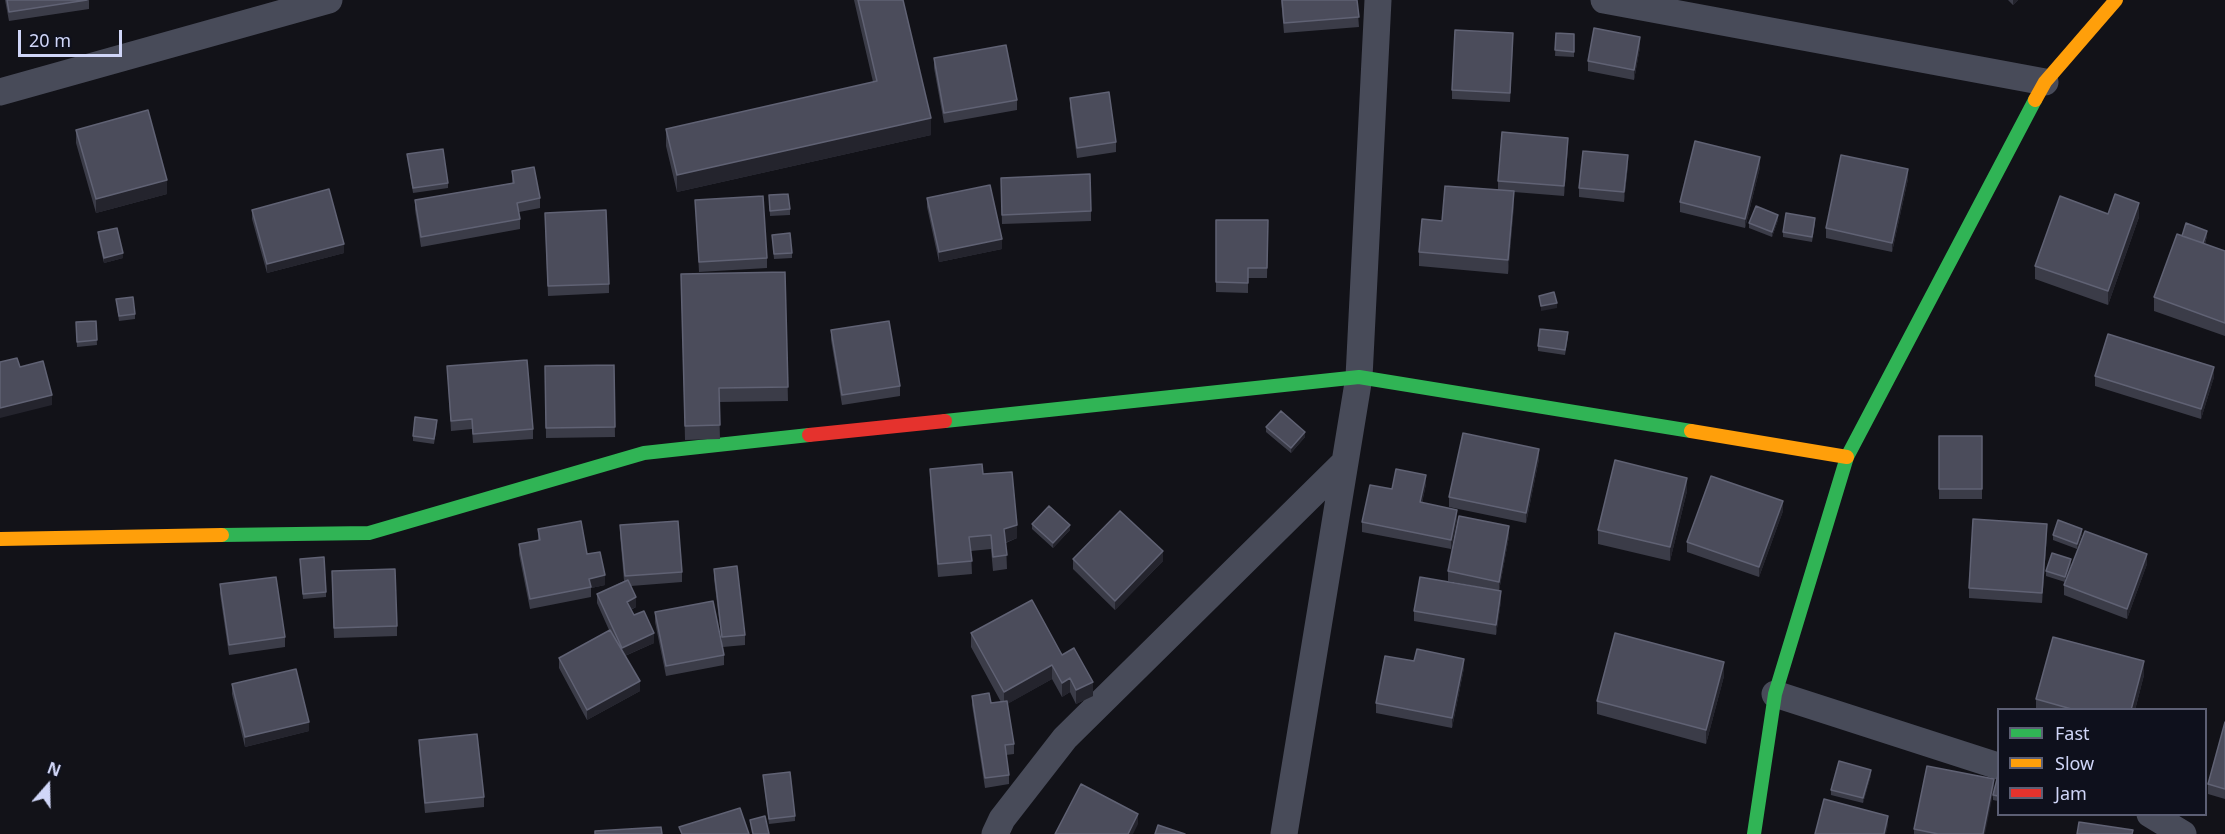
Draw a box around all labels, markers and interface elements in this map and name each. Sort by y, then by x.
scale bar [21,18,124,56]
text: 20 m [29,28,71,52]
legend [1997,708,2207,816]
text: Fast [2055,721,2090,745]
text: Slow [2055,751,2094,775]
north arrow [18,756,78,816]
text: N [44,757,64,782]
text: Jam [2055,781,2087,805]

